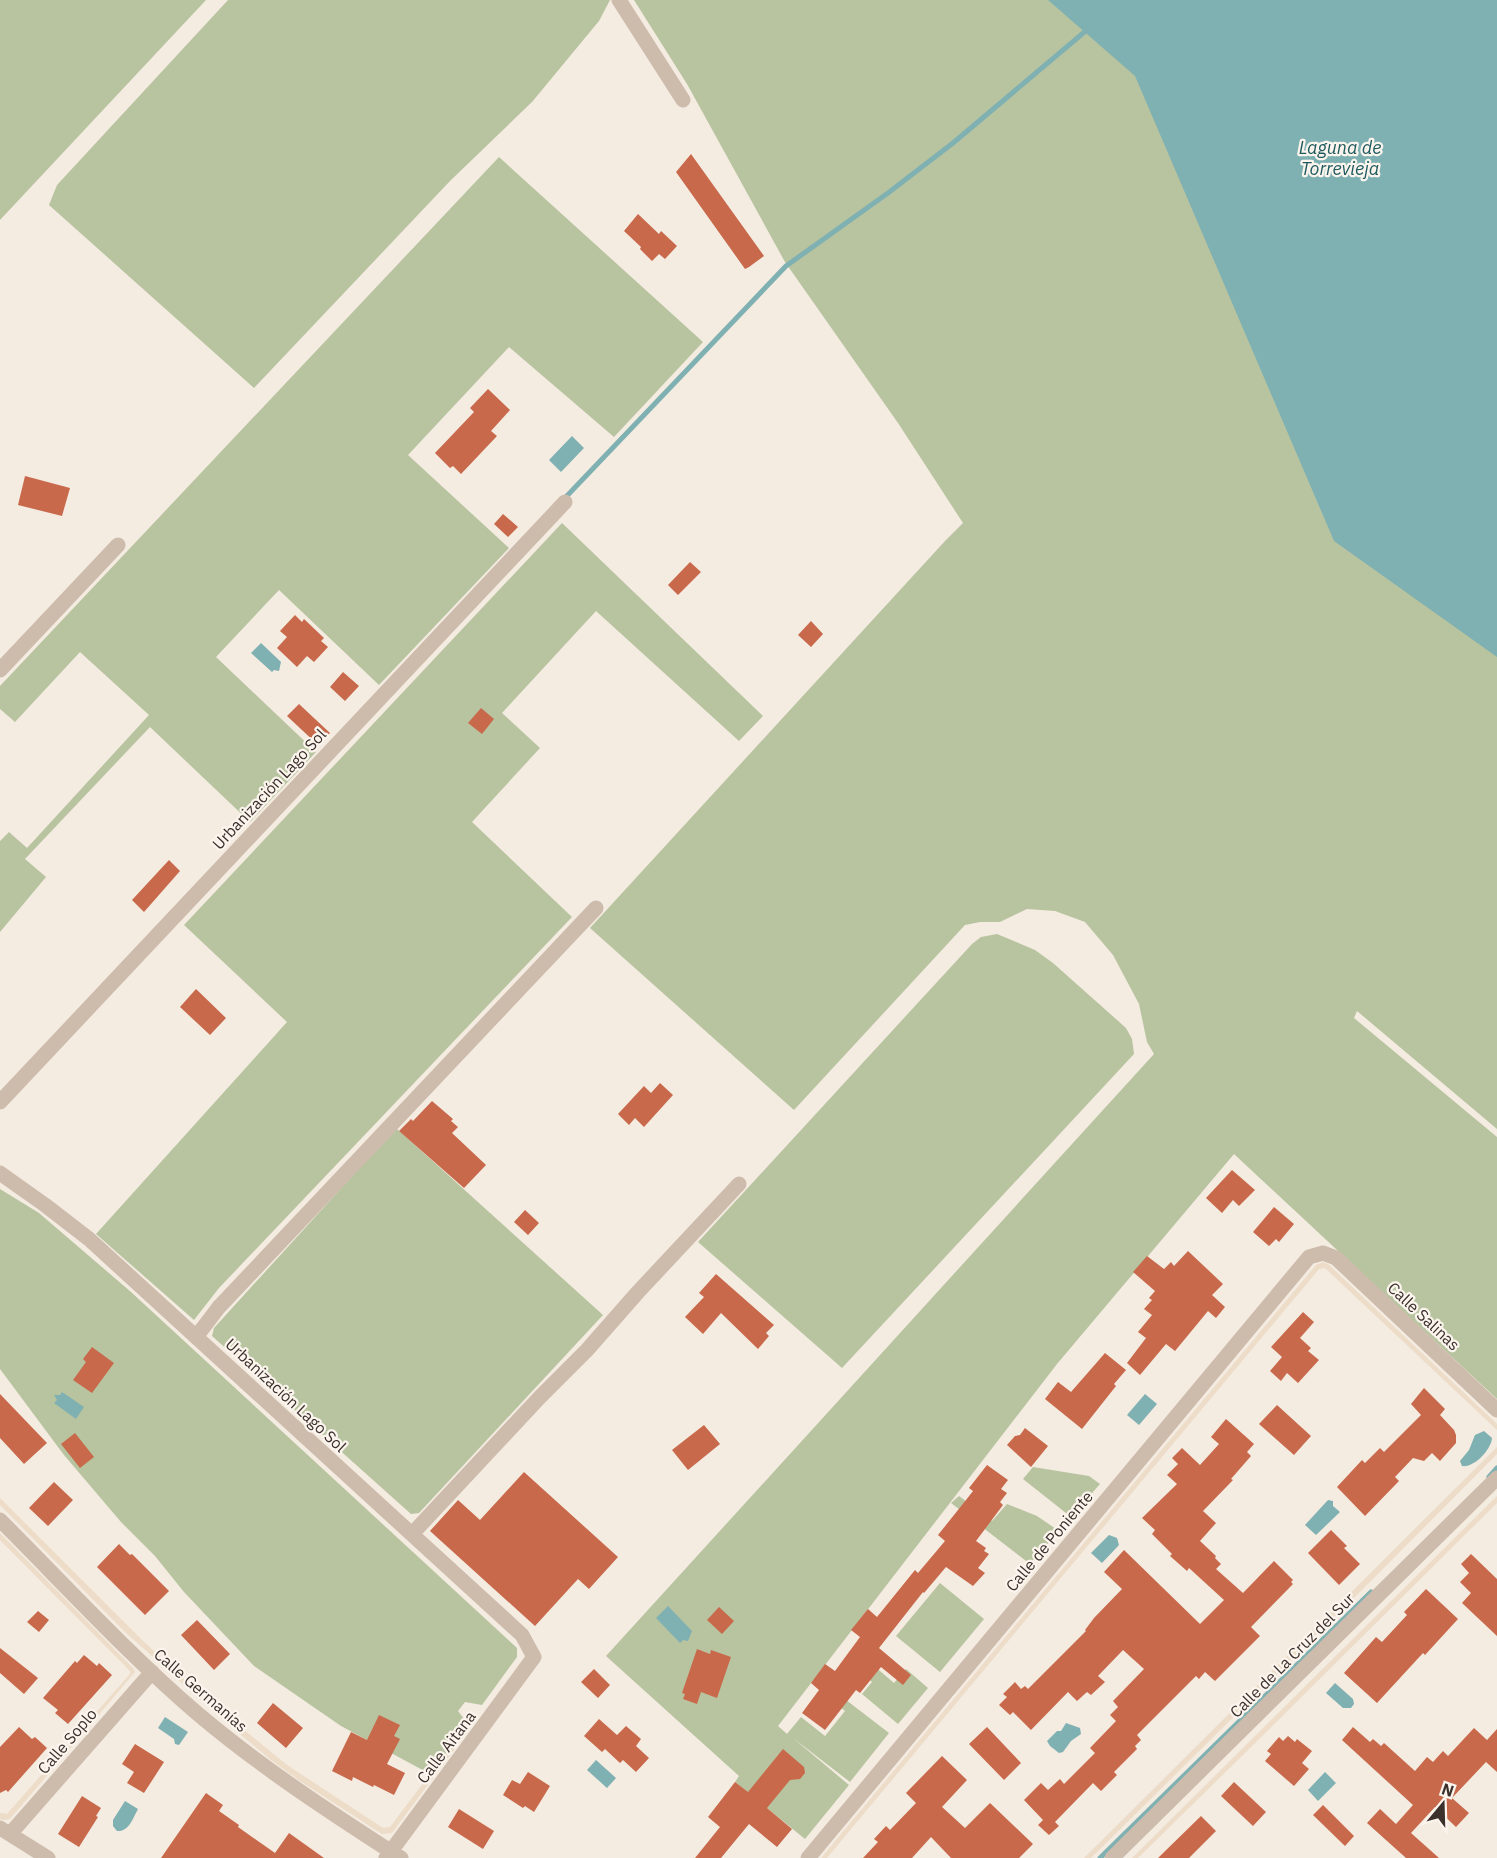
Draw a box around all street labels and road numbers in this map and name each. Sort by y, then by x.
street label: Urbanización Lago Sol [208,725,330,853]
street label: Calle Salinas [1384,1278,1464,1354]
street label: Urbanización Lago Sol [222,1334,350,1456]
street label: Calle de Poniente [1001,1486,1097,1595]
street label: Calle de La Cruz del Sur [1225,1588,1359,1722]
street label: Calle Germanías [150,1644,252,1736]
street label: Calle Soplo [33,1704,101,1778]
street label: Calle Aitana [412,1706,480,1787]

